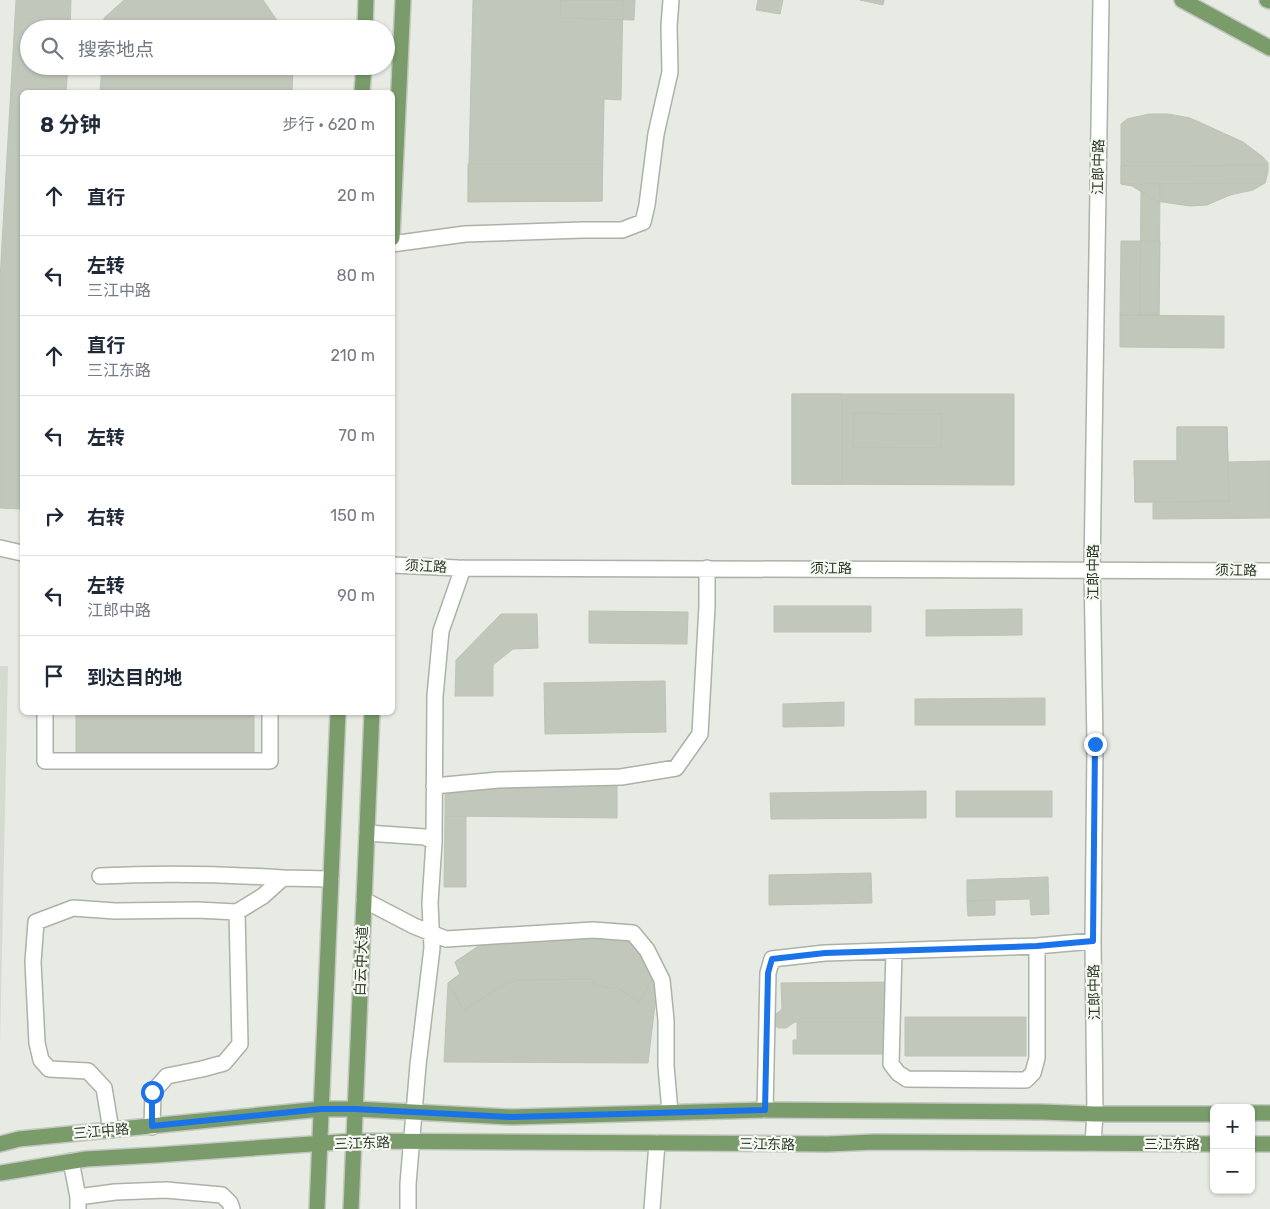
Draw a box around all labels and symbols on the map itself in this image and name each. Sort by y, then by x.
street label: 江郎中路 [1090,139,1107,195]
street label: 江郎中路 [1085,544,1102,600]
street label: 须江路 [405,557,447,576]
street label: 须江路 [810,560,852,577]
street label: 须江路 [1215,562,1257,579]
route end [1084,733,1107,756]
street label: 白云中大道 [352,926,371,996]
street label: 江郎中路 [1086,964,1103,1020]
route start [141,1081,164,1104]
street label: 三江中路 [72,1121,130,1142]
street label: 三江东路 [334,1134,390,1153]
street label: 三江东路 [739,1136,795,1153]
street label: 三江东路 [1144,1136,1200,1153]

